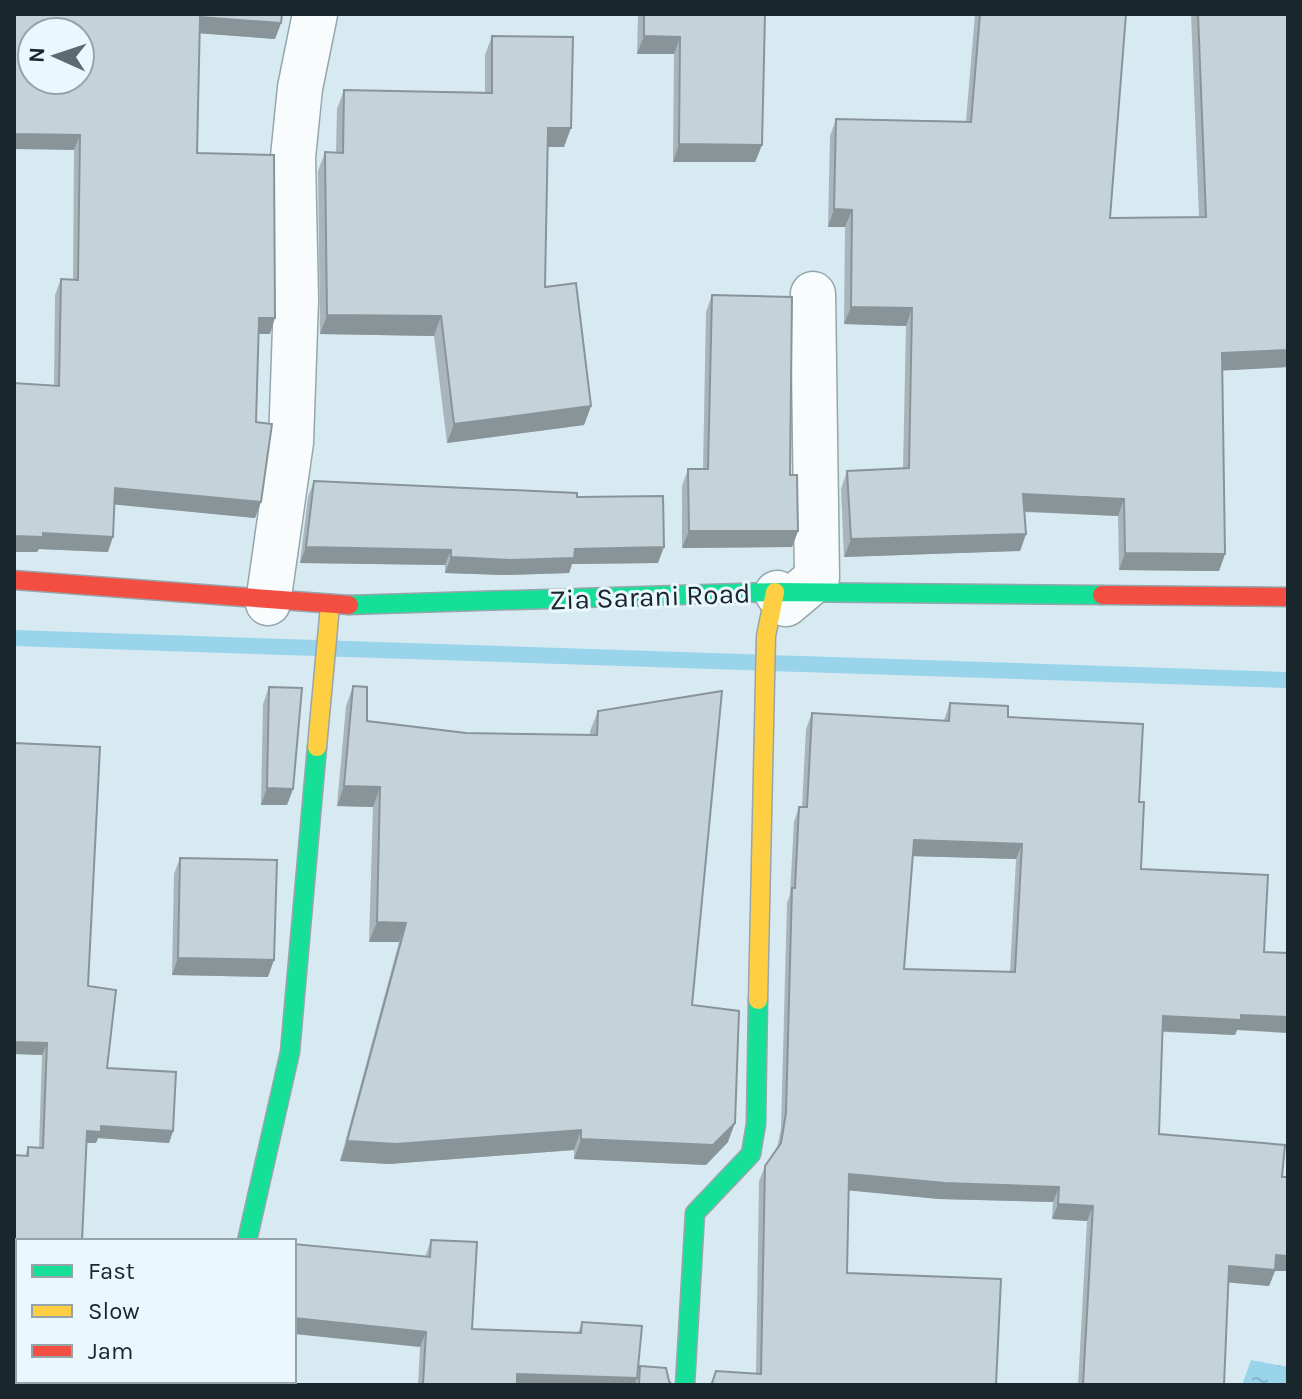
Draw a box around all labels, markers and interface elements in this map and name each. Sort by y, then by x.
north arrow [16,16,96,96]
text: N [24,46,50,64]
street label: Zia Sarani Road [549,576,751,617]
legend [16,1239,296,1383]
text: Fast [88,1257,135,1285]
text: Slow [88,1297,140,1325]
text: Jam [88,1337,133,1365]

